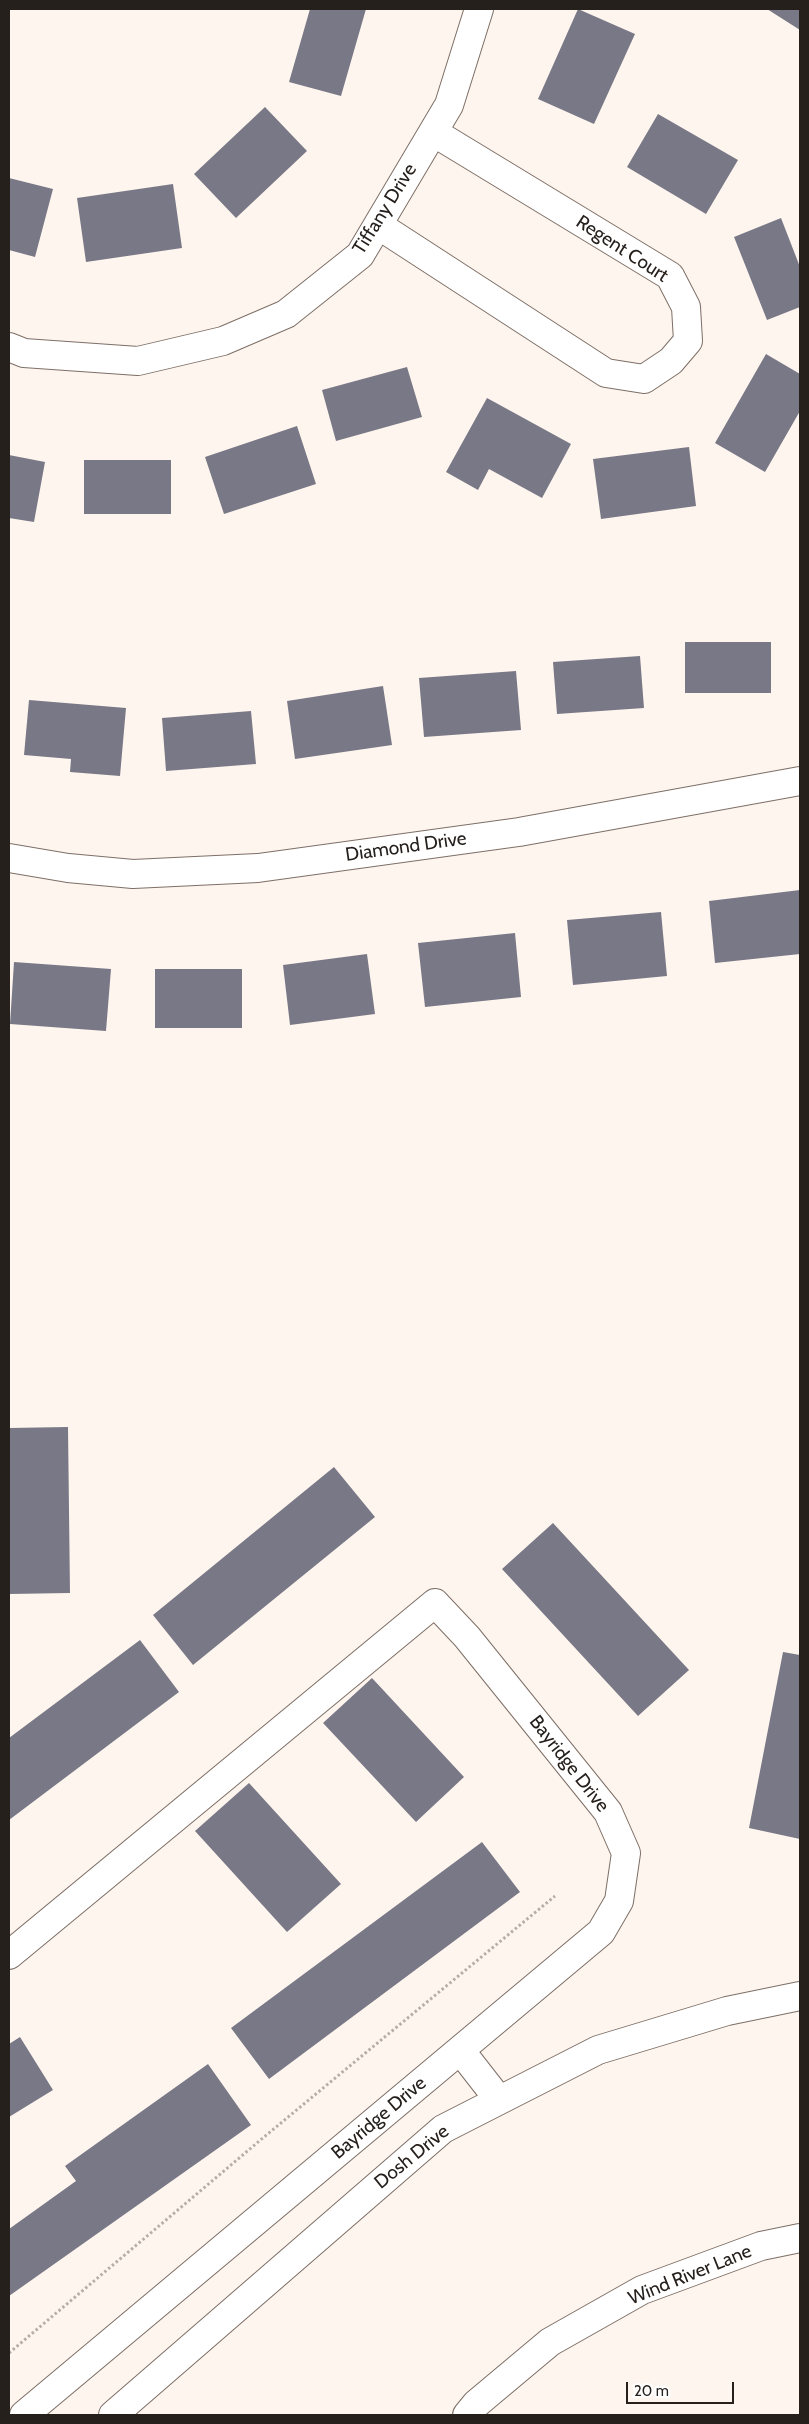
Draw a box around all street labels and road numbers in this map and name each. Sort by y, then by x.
street label: Tiffany Drive [348,160,422,258]
street label: Regent Court [572,211,672,287]
street label: Diamond Drive [344,827,468,867]
street label: Bayridge Drive [524,1711,614,1817]
street label: Bayridge Drive [327,2072,431,2164]
street label: Dosh Drive [370,2120,454,2194]
street label: Wind River Lane [625,2240,755,2310]

